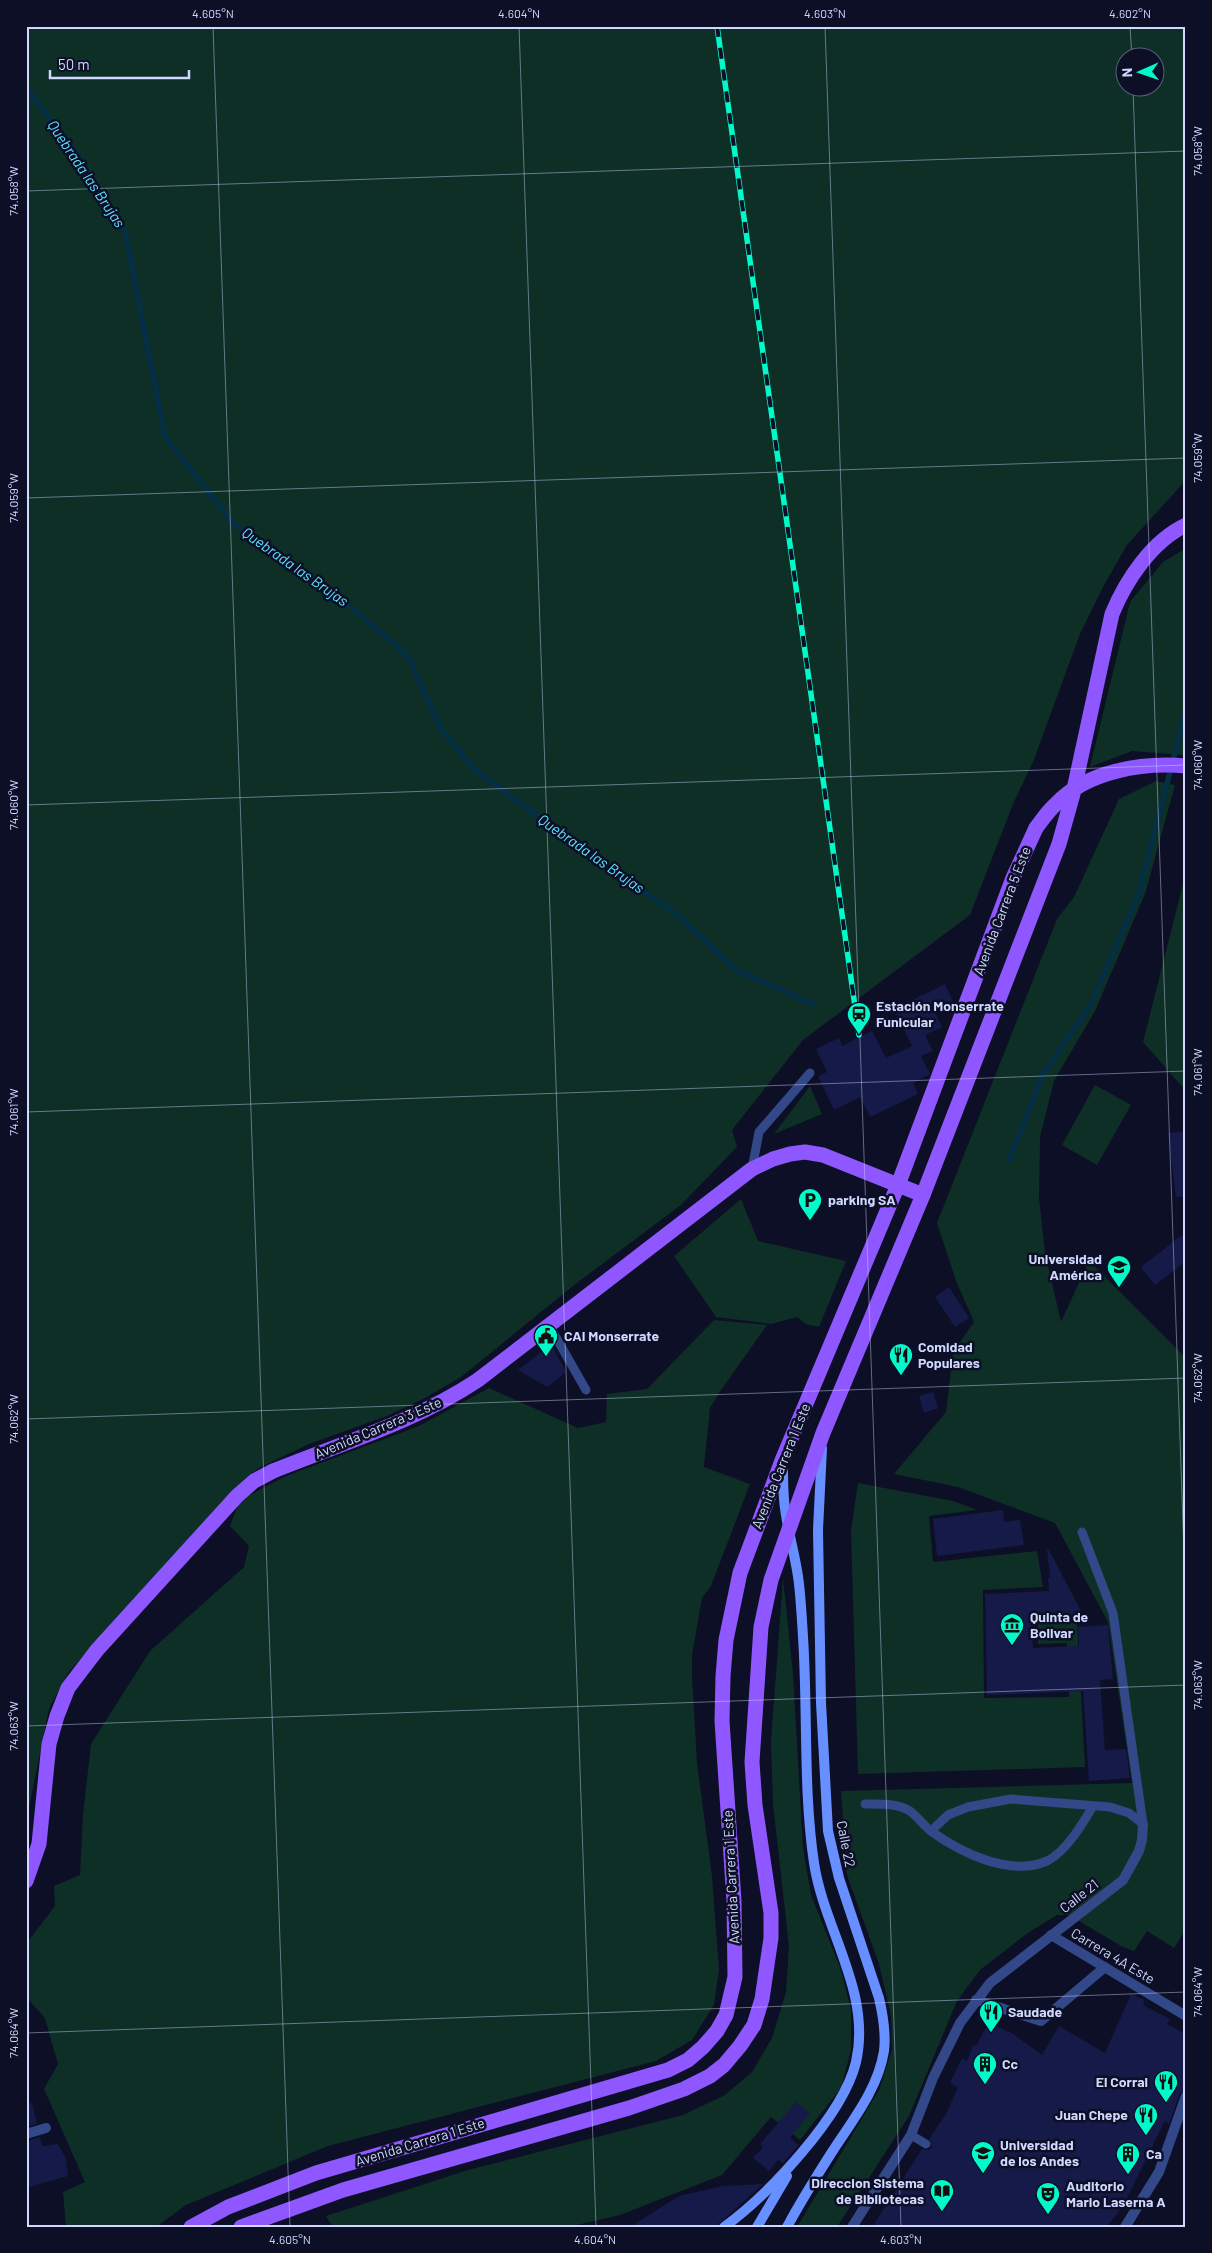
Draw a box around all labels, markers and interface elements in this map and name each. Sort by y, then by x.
text: 4.605°N [192,6,234,20]
text: 4.604°N [498,6,540,20]
text: 4.603°N [804,6,846,20]
text: 4.602°N [1109,6,1151,20]
scale bar [50,48,189,80]
north arrow [1114,48,1164,98]
text: 50 m [58,55,90,73]
text: N [1118,68,1135,77]
water label: Quebrada las Brujas [44,116,129,231]
text: 74.058°W [1190,126,1204,176]
text: 74.058°W [6,166,20,216]
text: 74.059°W [1190,433,1204,483]
text: 74.059°W [6,473,20,523]
water label: Quebrada las Brujas [239,523,352,610]
text: 74.060°W [1190,740,1204,790]
text: 74.060°W [6,780,20,830]
water label: Quebrada las Brujas [535,810,648,897]
street label: Avenida Carrera 5 Este [969,844,1034,978]
place label: Estación Monserrate Funicular [876,997,1004,1030]
station icon: Estación Monserrate Funicular [846,1001,872,1035]
text: 74.061°W [1190,1048,1204,1096]
text: 74.061°W [6,1088,20,1136]
parking icon: parking SA [797,1187,823,1221]
place label: parking SA [828,1191,896,1208]
place label: Universidad América [1028,1250,1102,1283]
school or university icon: Universidad América [1106,1254,1132,1288]
public building icon: CAI Monserrate [533,1323,559,1357]
place label: CAI Monserrate [564,1327,659,1344]
place label: Comidad Populares [918,1338,980,1371]
restaurant icon: Comidad Populares [888,1342,914,1376]
text: 74.062°W [1190,1353,1204,1403]
street label: Avenida Carrera 3 Este [312,1393,444,1462]
text: 74.062°W [6,1394,20,1444]
street label: Avenida Carrera 1 Este [748,1400,814,1531]
place label: Quinta de Bolivar [1030,1608,1089,1641]
museum icon: Quinta de Bolivar [999,1612,1025,1646]
text: 74.063°W [1190,1660,1204,1710]
text: 74.063°W [6,1701,20,1751]
street label: Avenida Carrera 1 Este [719,1810,742,1944]
street label: Calle 22 [834,1819,859,1869]
street label: Calle 21 [1056,1875,1101,1916]
street label: Carrera 4A Este [1068,1924,1158,1987]
text: 74.064°W [1190,1967,1204,2017]
restaurant icon: Saudade [978,1999,1004,2033]
place label: Saudade [1008,2003,1063,2020]
text: 74.064°W [6,2008,20,2058]
building icon: Cc [972,2051,998,2085]
place label: Cc [1002,2055,1018,2072]
restaurant icon: El Corral [1153,2069,1179,2103]
place label: El Corral [1096,2073,1148,2090]
restaurant icon: Juan Chepe [1133,2102,1159,2136]
place label: Juan Chepe [1055,2106,1128,2123]
street label: Avenida Carrera 1 Este [353,2114,486,2169]
place label: Universidad de los Andes [1000,2136,1079,2169]
school or university icon: Universidad de los Andes [970,2140,996,2174]
building icon: Ca [1115,2141,1141,2175]
place label: Ca [1146,2145,1162,2162]
place label: Direccion Sistema de Bibliotecas [811,2174,924,2207]
place label: Auditorio Mario Laserna A [1066,2177,1166,2210]
library icon: Direccion Sistema de Bibliotecas [929,2178,955,2212]
theatre icon: Auditorio Mario Laserna A [1035,2181,1061,2215]
text: 4.605°N [269,2232,311,2246]
text: 4.604°N [574,2232,616,2246]
text: 4.603°N [880,2232,922,2246]

